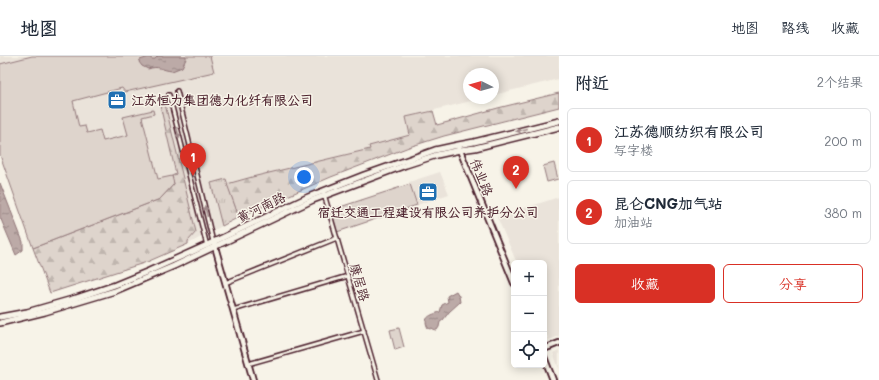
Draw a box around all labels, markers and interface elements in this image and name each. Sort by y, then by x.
text: 地图 [20,15,58,40]
text: 地图 [731,18,759,37]
text: 路线 [781,18,809,37]
text: 收藏 [831,18,859,37]
north arrow [463,68,499,104]
text: 附近 [575,71,609,93]
text: 2个结果 [817,73,863,90]
office icon: 江苏恒力集团德力化纤有限公司 [106,89,128,111]
place label: 江苏恒力集团德力化纤有限公司 [131,91,313,108]
text: 江苏德顺纺织有限公司 [614,121,764,141]
one-way arrow [176,127,182,139]
one-way arrow [515,128,527,134]
text: 1 [586,132,592,149]
text: 200 m [824,132,862,149]
text: 写字楼 [614,141,653,158]
pin: 1 [180,143,206,176]
street label: 伟业路 [467,156,498,198]
pin: 2 [503,156,529,189]
your location [294,167,314,187]
office icon: 宿迁交通工程建设有限公司养护分公司 [417,181,439,203]
street label: 黄河南路 [234,188,288,226]
text: 昆仑CNG加气站 [614,193,723,213]
place label: 宿迁交通工程建设有限公司养护分公司 [317,203,539,220]
text: 2 [585,204,593,221]
text: 380 m [824,204,862,221]
one-way arrow [203,205,209,217]
text: 加油站 [614,213,653,230]
map controls [511,260,547,368]
button: + [511,260,547,296]
street label: 康居路 [347,261,374,303]
button: 收藏 [575,264,715,303]
button: 分享 [723,264,863,303]
button: − [511,296,547,332]
button: locate [511,332,547,368]

